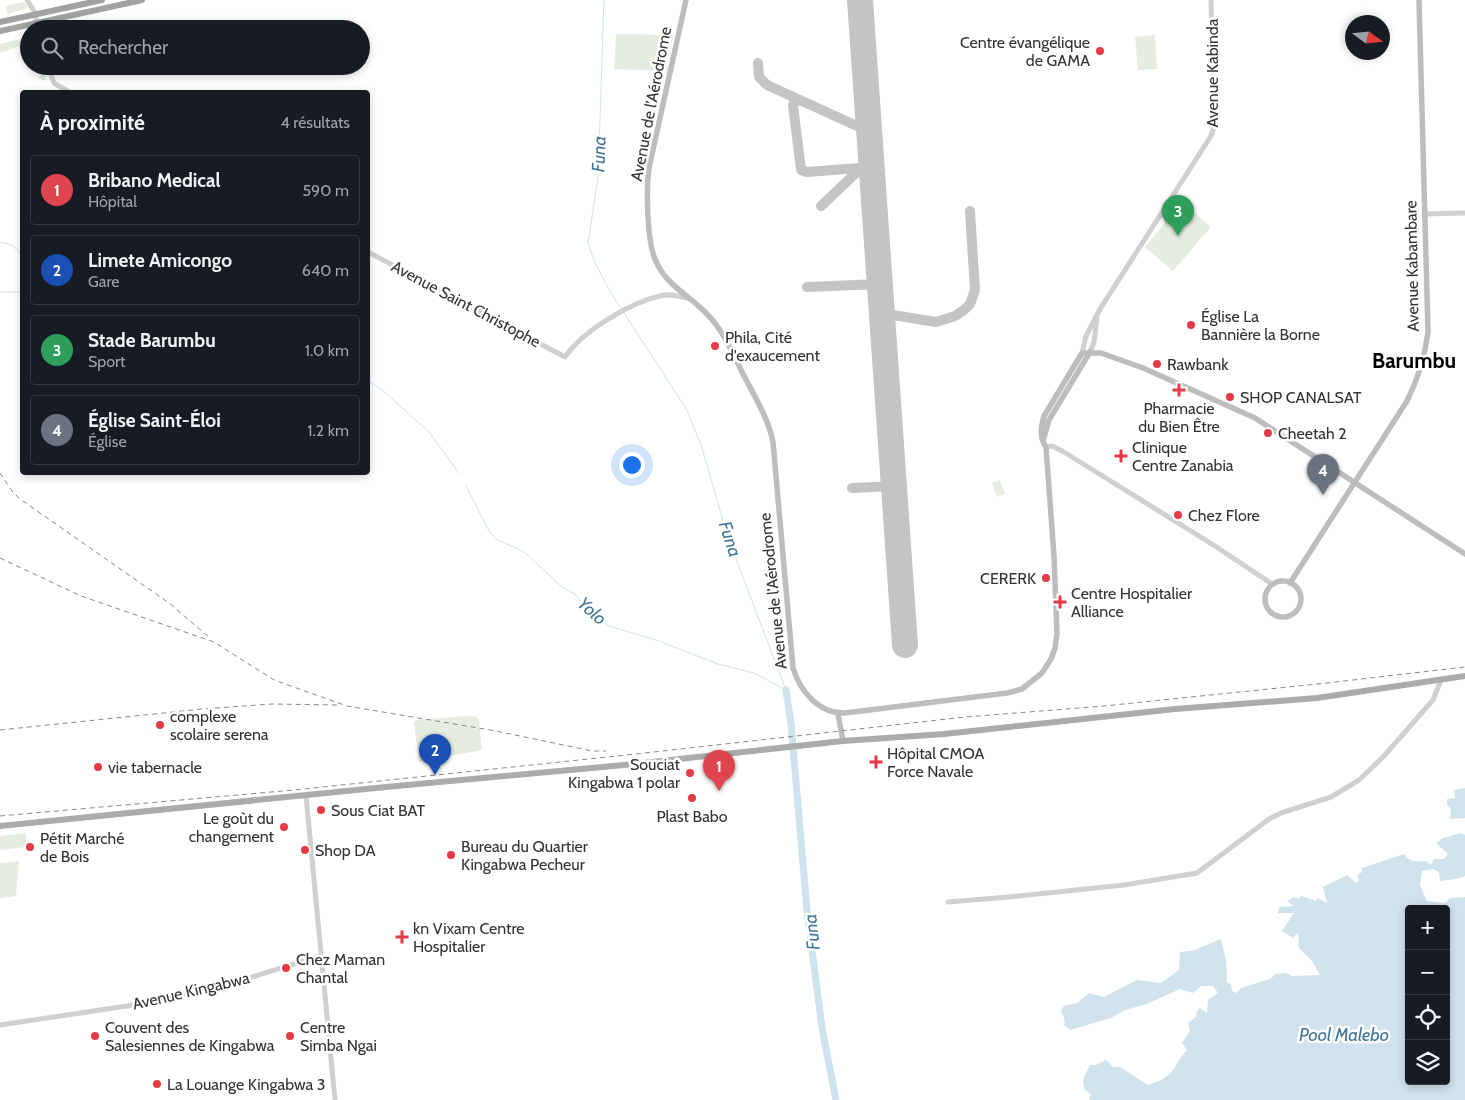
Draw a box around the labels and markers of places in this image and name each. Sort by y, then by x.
place label: Centre évangélique de GAMA [960,33,1090,70]
marker: Centre évangélique de GAMA [1094,45,1106,57]
pin: 3 [1162,195,1194,236]
place label: Église La Bannière la Borne [1201,307,1320,344]
marker: Église La Bannière la Borne [1185,319,1197,331]
place label: Phila, Cité d'exaucement [725,328,820,365]
marker: Phila, Cité d'exaucement [709,340,721,352]
place label: Rawbank [1167,355,1229,374]
marker: Rawbank [1151,358,1163,370]
marker: Pharmacie du Bien Être [1173,384,1185,396]
place label: SHOP CANALSAT [1240,388,1362,407]
marker: SHOP CANALSAT [1224,391,1236,403]
place label: Pharmacie du Bien Être [1138,399,1220,436]
place label: Cheetah 2 [1278,424,1347,443]
marker: Cheetah 2 [1262,427,1274,439]
place label: Clinique Centre Zanabia [1132,438,1234,475]
marker: Clinique Centre Zanabia [1114,449,1128,463]
pin: 4 [1307,454,1339,495]
place label: Chez Flore [1188,506,1260,525]
marker: Chez Flore [1172,509,1184,521]
place label: CERERK [980,569,1036,588]
marker: CERERK [1040,572,1052,584]
place label: Centre Hospitalier Alliance [1071,584,1193,621]
marker: Centre Hospitalier Alliance [1053,595,1067,609]
place label: complexe scolaire serena [170,707,269,744]
marker: complexe scolaire serena [154,719,166,731]
pin: 2 [419,734,451,775]
place label: Hôpital CMOA Force Navale [887,744,985,781]
pin: 1 [703,750,735,791]
place label: Souciat Kingabwa 1 polar [568,755,681,792]
marker: Hôpital CMOA Force Navale [869,755,883,769]
place label: vie tabernacle [108,758,202,777]
marker: vie tabernacle [92,761,104,773]
marker: Souciat Kingabwa 1 polar [684,767,696,779]
marker: Plast Babo [686,792,698,804]
place label: Sous Ciat BAT [331,801,426,820]
marker: Sous Ciat BAT [315,804,327,816]
place label: Plast Babo [656,807,728,826]
place label: Le goùt du changement [189,809,275,846]
marker: Le goùt du changement [278,821,290,833]
place label: Pétit Marché de Bois [40,829,124,866]
place label: Bureau du Quartier Kingabwa Pecheur [461,837,589,874]
marker: Pétit Marché de Bois [24,841,36,853]
place label: Shop DA [315,841,376,860]
marker: Shop DA [299,844,311,856]
marker: Bureau du Quartier Kingabwa Pecheur [445,849,457,861]
place label: kn Vixam Centre Hospitalier [413,919,524,956]
marker: kn Vixam Centre Hospitalier [395,930,409,944]
place label: Chez Maman Chantal [296,950,385,987]
marker: Chez Maman Chantal [280,962,292,974]
place label: Couvent des Salesiennes de Kingabwa [105,1018,275,1055]
place label: Centre Simba Ngai [300,1018,377,1055]
marker: Couvent des Salesiennes de Kingabwa [89,1030,101,1042]
marker: Centre Simba Ngai [284,1030,296,1042]
place label: La Louange Kingabwa 3 [167,1075,325,1094]
marker: La Louange Kingabwa 3 [151,1078,163,1090]

